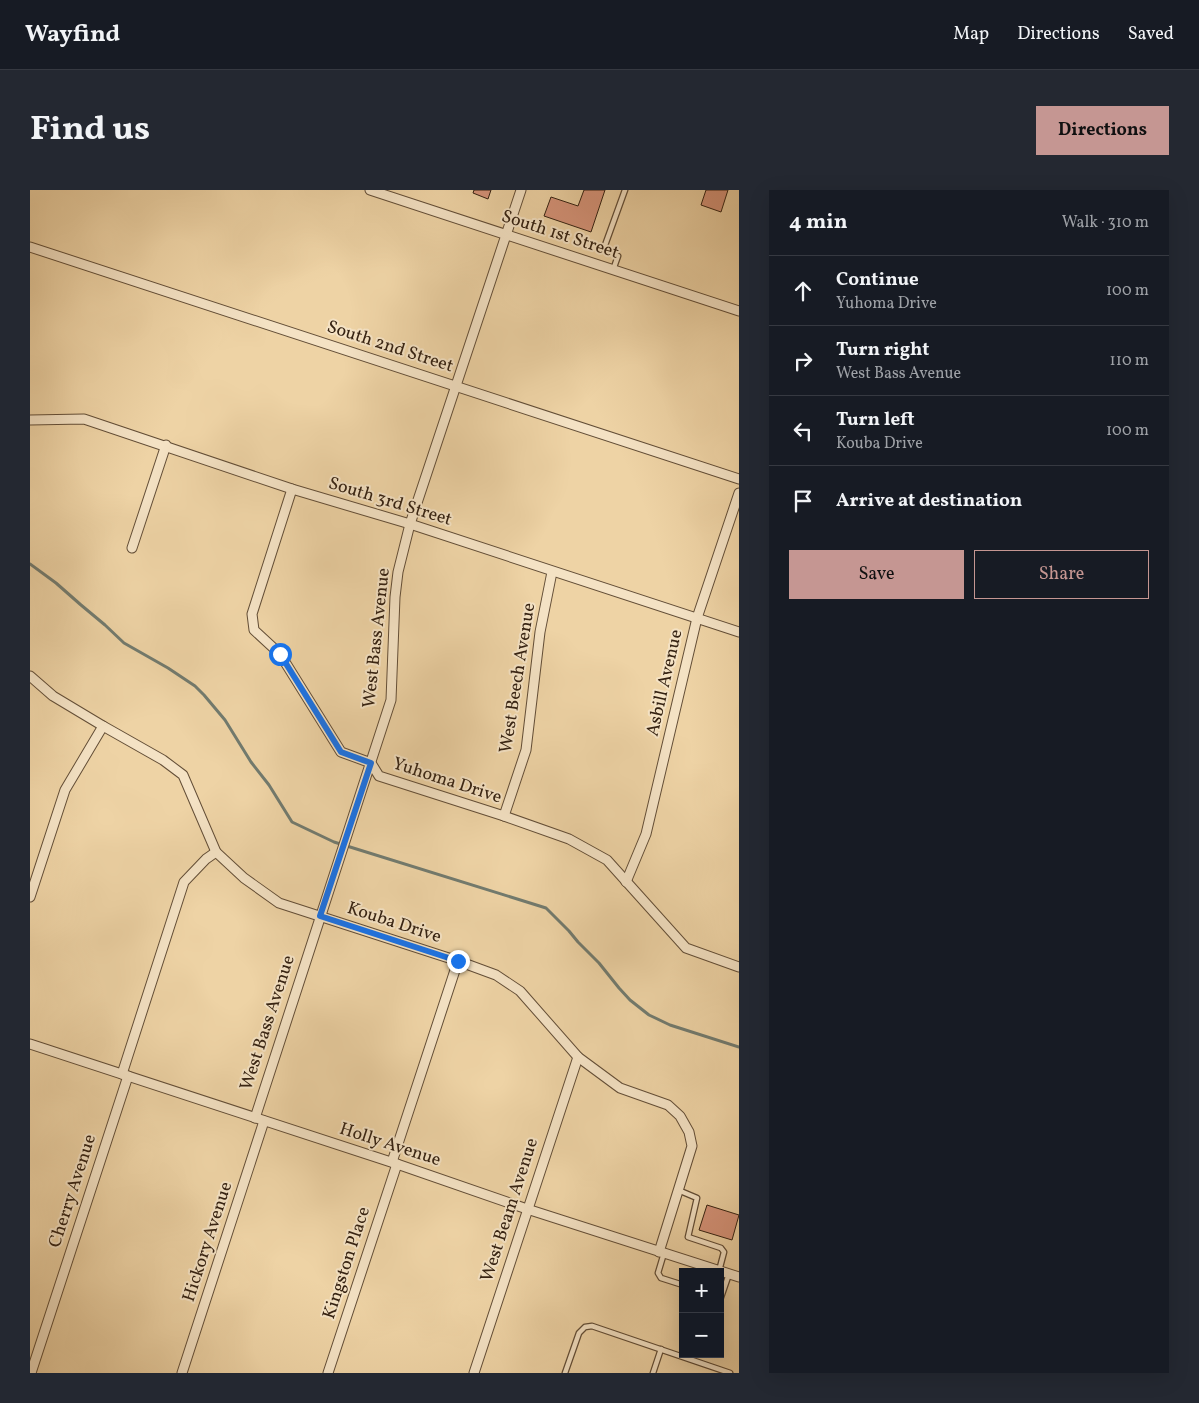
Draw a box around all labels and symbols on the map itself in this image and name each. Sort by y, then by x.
street label: South 1st Street [498,204,622,266]
street label: South 2nd Street [324,315,456,379]
street label: South 3rd Street [325,471,455,533]
street label: West Bass Avenue [357,567,397,709]
street label: West Beech Avenue [494,601,542,755]
street label: Asbill Avenue [641,627,689,739]
route start [269,643,292,666]
street label: Yuhoma Drive [389,752,505,810]
street label: Kouba Drive [344,896,444,950]
route end [447,950,470,973]
street label: West Bass Avenue [234,952,302,1094]
street label: Holly Avenue [336,1117,444,1173]
street label: Cherry Avenue [43,1131,103,1251]
street label: West Beam Avenue [475,1135,545,1285]
street label: Hickory Avenue [177,1179,239,1305]
street label: Kingston Place [317,1204,377,1322]

